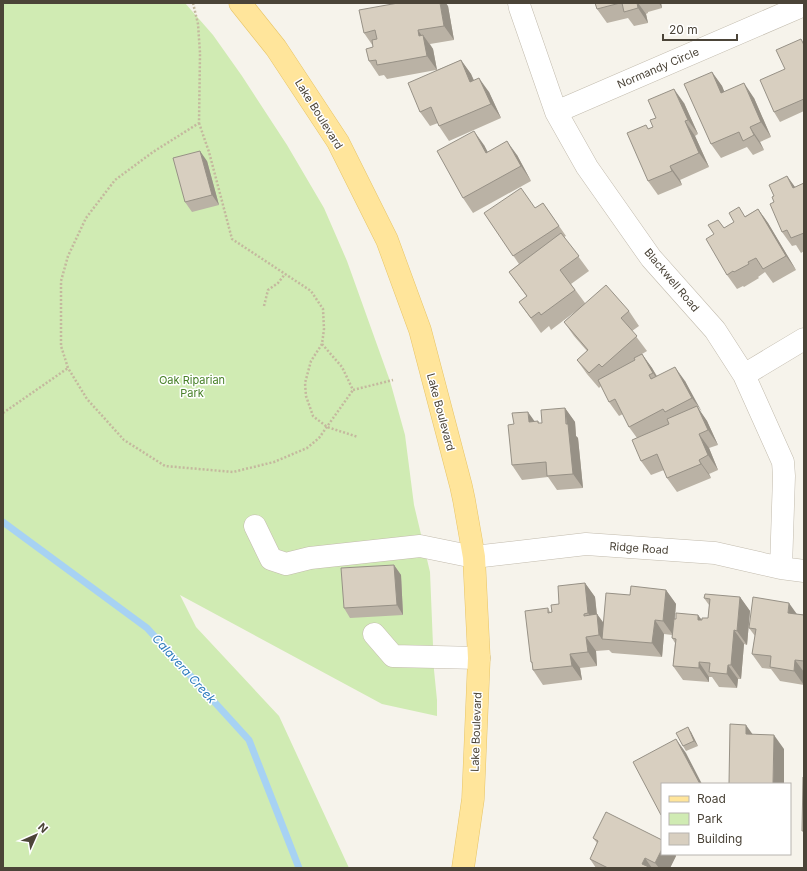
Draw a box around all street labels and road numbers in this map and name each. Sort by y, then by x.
street label: Normandy Circle [615,44,701,92]
street label: Lake Boulevard [292,76,346,152]
street label: Blackwell Road [641,245,703,315]
street label: Lake Boulevard [424,372,458,452]
street label: Ridge Road [609,539,669,557]
street label: Lake Boulevard [468,692,484,772]

